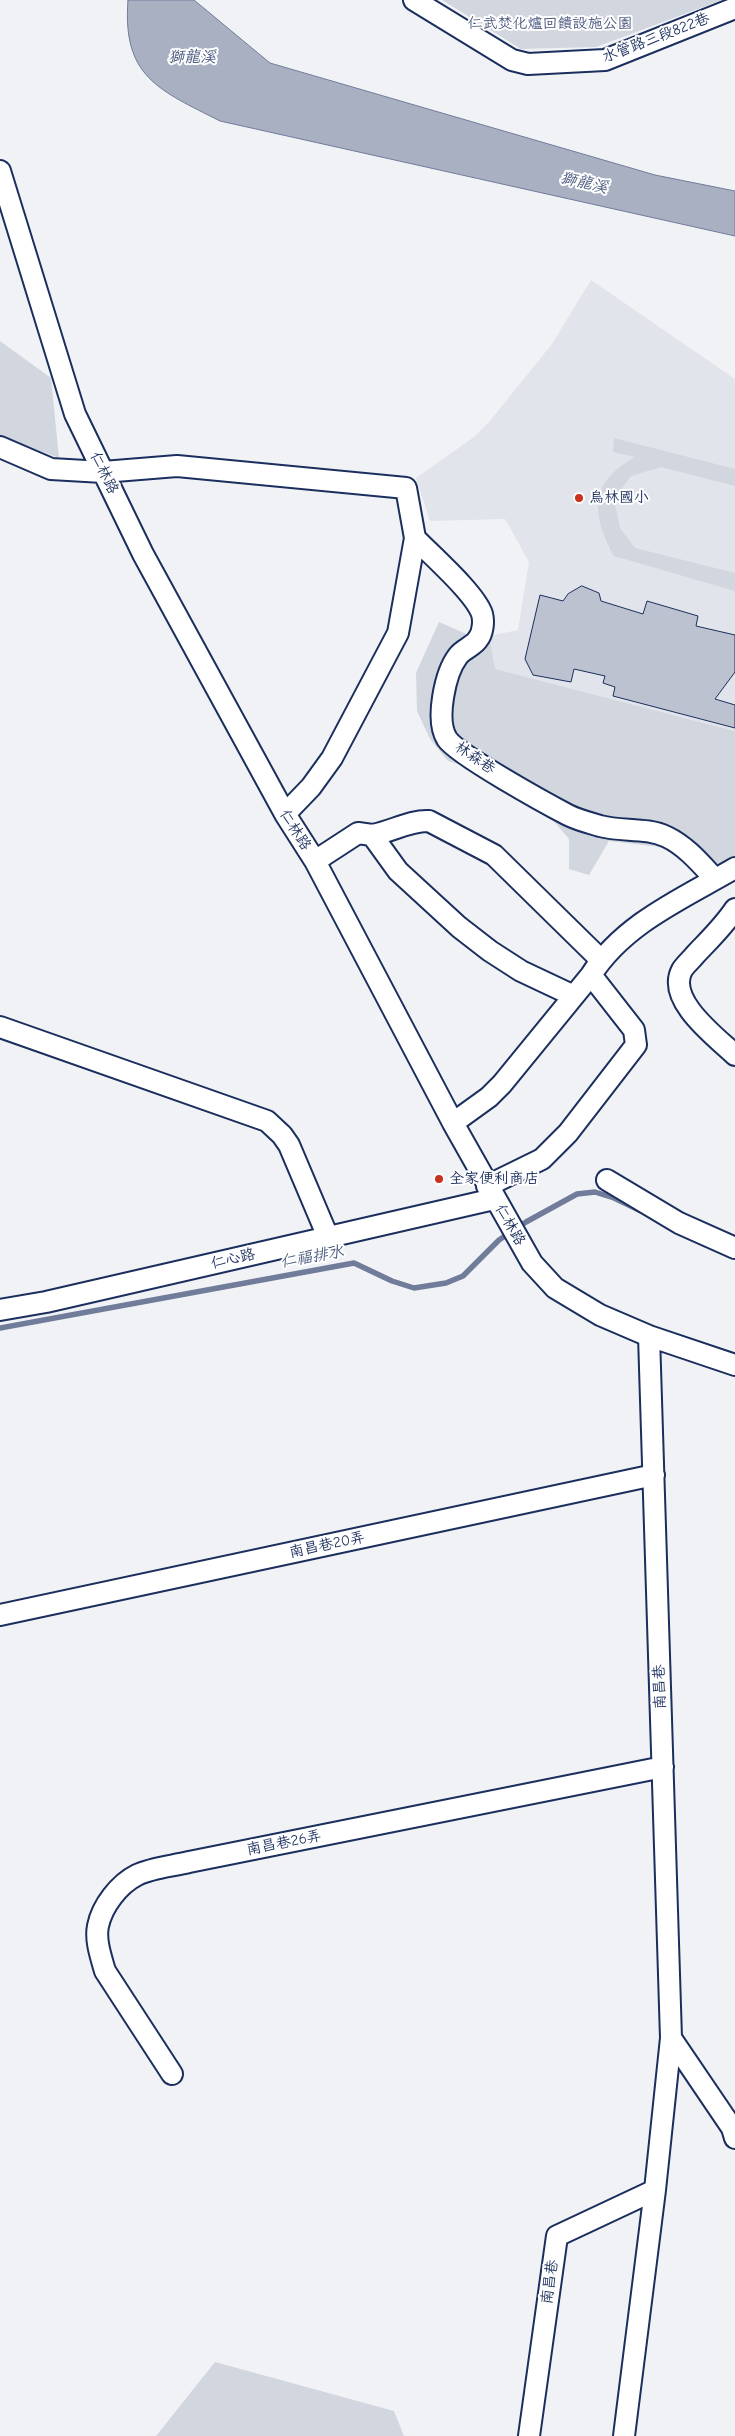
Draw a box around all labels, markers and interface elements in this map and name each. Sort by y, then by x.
street label: 水管路三段822巷 [600,9,712,67]
park label: 仁武焚化爐回饋設施公園 [468,15,632,33]
water label: 獅龍溪 [168,47,216,67]
water label: 獅龍溪 [558,168,610,198]
street label: 仁林路 [86,449,122,497]
place label: 烏林國小 [589,489,649,507]
marker: 烏林國小 [573,492,585,504]
street label: 林森巷 [451,738,499,778]
street label: 仁林路 [275,806,315,854]
place label: 全家便利商店 [449,1170,539,1188]
marker: 全家便利商店 [433,1173,445,1185]
street label: 仁林路 [491,1201,529,1249]
water label: 仁福排水 [279,1242,345,1272]
street label: 仁心路 [209,1245,257,1273]
street label: 南昌巷20弄 [287,1528,367,1562]
street label: 南昌巷 [650,1664,670,1710]
street label: 南昌巷26弄 [245,1827,323,1859]
street label: 南昌巷 [538,2258,562,2306]

